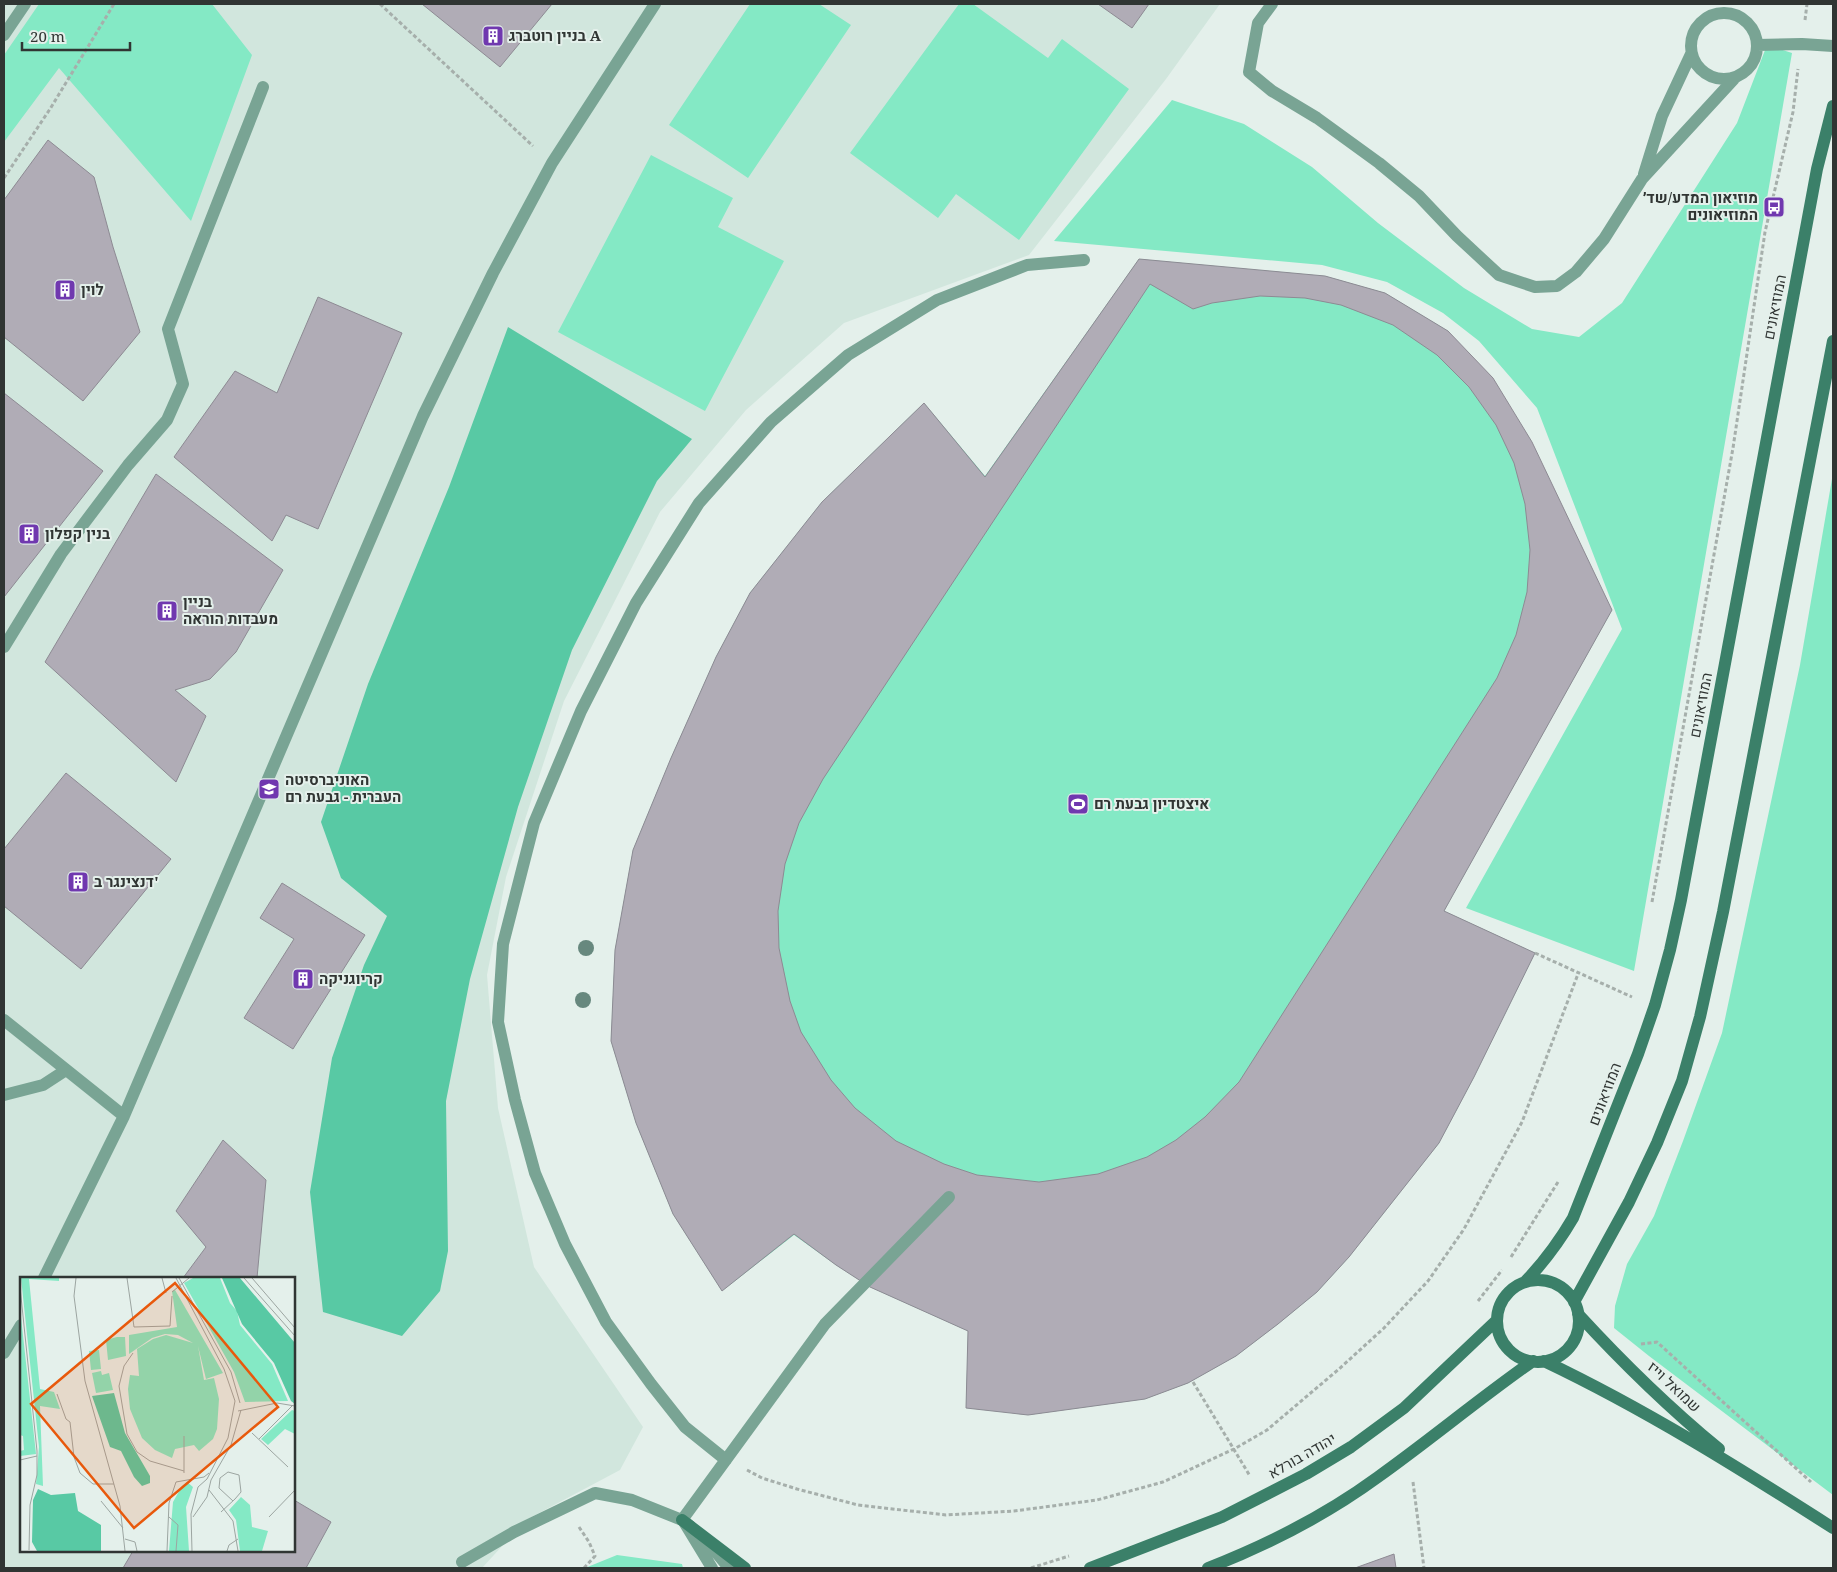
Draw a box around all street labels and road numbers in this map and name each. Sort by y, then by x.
street label: המוזיאונים [1758,272,1790,341]
street label: המוזיאונים [1684,670,1716,739]
street label: המוזיאונים [1583,1059,1625,1128]
street label: שמואל וייז [1644,1356,1706,1416]
street label: יהודה בורלא [1264,1428,1339,1483]

